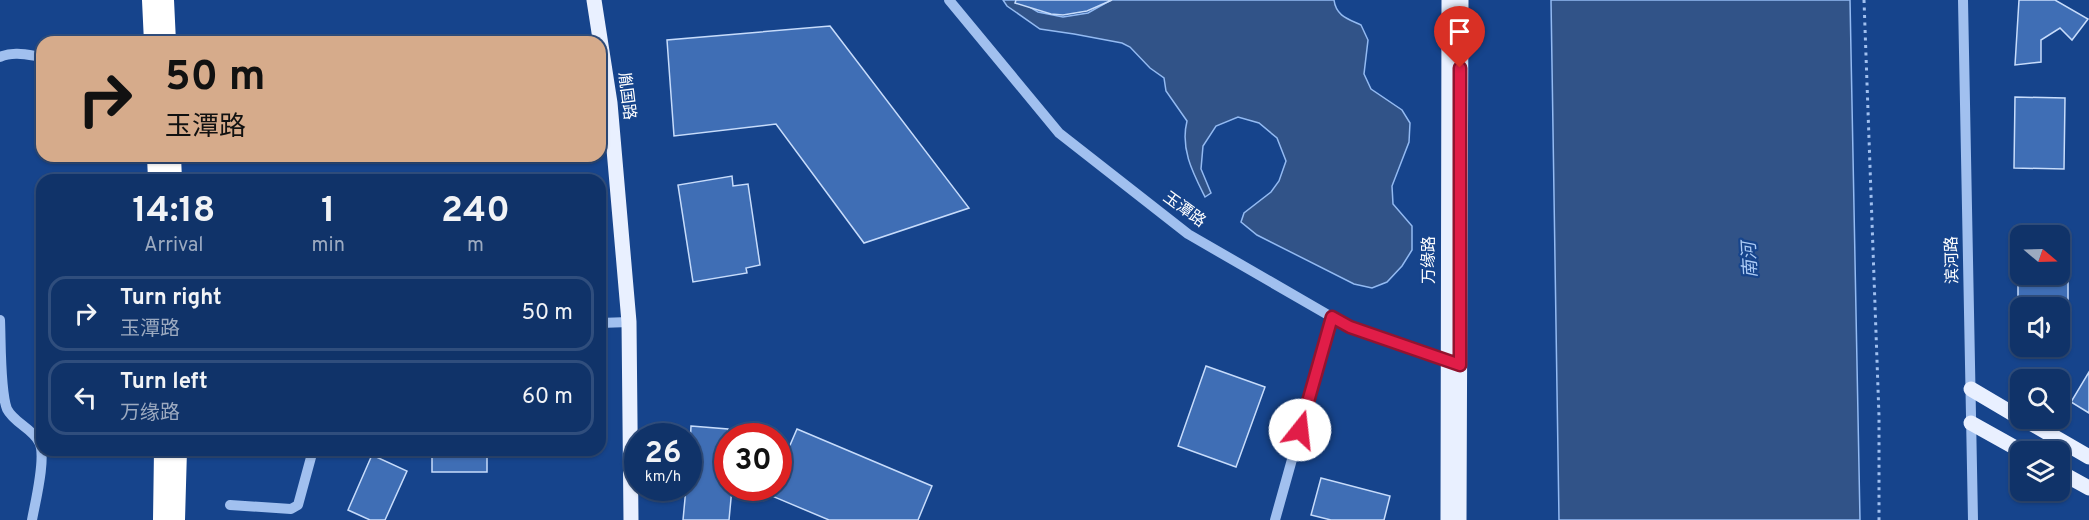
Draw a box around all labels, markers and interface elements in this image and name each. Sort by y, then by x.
pin [1434,6,1485,68]
icon: arrive [1443,15,1476,48]
text: 50 m [165,52,266,105]
icon: right [66,60,144,138]
street label: 胤国路 [613,71,639,121]
text: 玉潭路 [165,111,246,145]
street label: 玉潭路 [1159,188,1209,232]
text: 14:18 [132,189,215,235]
text: 1 [321,189,335,235]
text: 240 [441,189,510,235]
north arrow [2010,225,2070,285]
map controls [2010,225,2070,501]
text: Arrival [144,233,204,259]
text: min [312,233,345,259]
text: m [467,233,484,259]
street label: 万缘路 [1419,236,1440,284]
street label: 滨河路 [1943,236,1963,284]
water label: 南河 [1738,238,1763,279]
text: Turn right [120,285,222,312]
icon: right [69,297,102,330]
button: sound [2010,297,2070,357]
text: 50 m [521,300,573,327]
text: 玉潭路 [120,317,180,343]
text: Turn left [120,369,208,396]
button: search [2010,369,2070,429]
icon: left [69,381,102,414]
text: 60 m [522,384,573,411]
position arrow [1268,398,1332,462]
text: 万缘路 [120,401,180,427]
speed limit sign: 30 [714,423,792,501]
text: 26 [645,436,681,473]
button: layers [2010,441,2070,501]
text: km/h [645,468,681,487]

